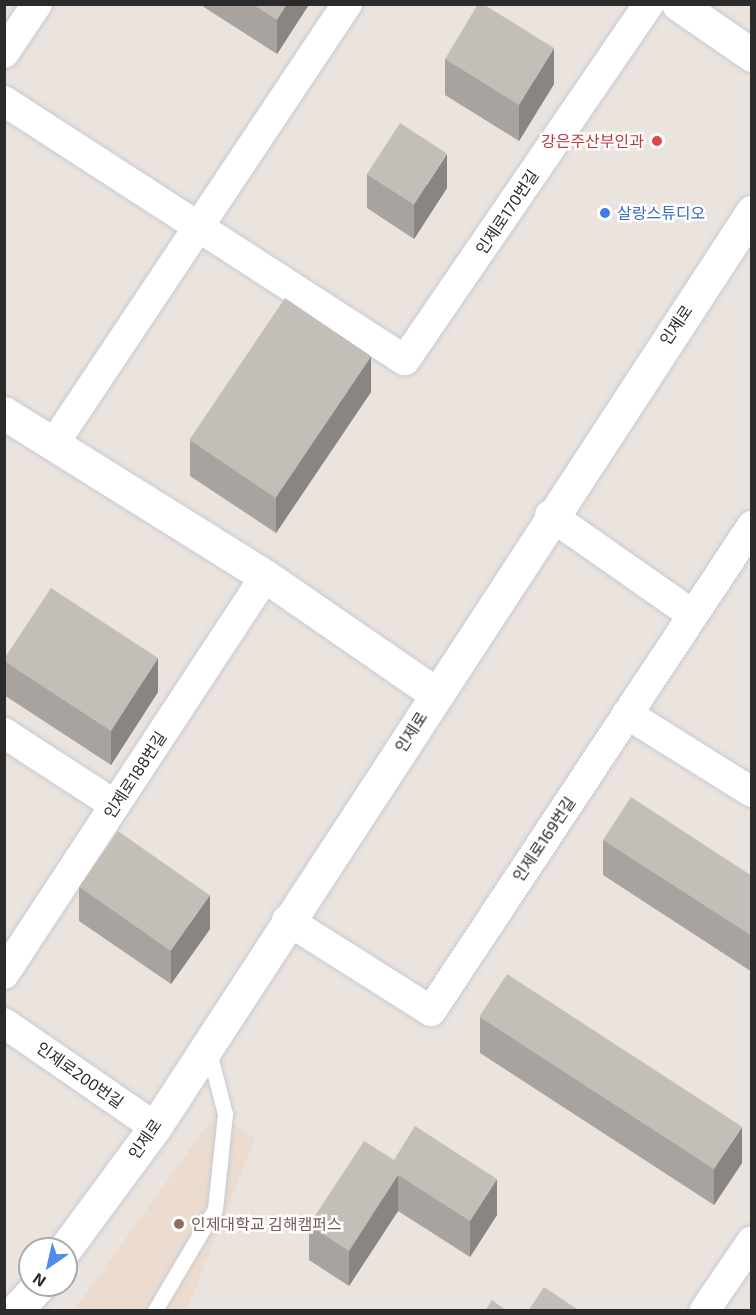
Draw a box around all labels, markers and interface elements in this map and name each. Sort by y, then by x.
place label: 강은주산부인과 [541,131,644,151]
marker: 강은주산부인과 [648,132,666,150]
street label: 인제로170번길 [472,166,542,258]
place label: 살랑스튜디오 [617,203,705,223]
marker: 살랑스튜디오 [598,206,612,220]
street label: 인제로 [656,301,696,349]
street label: 인제로 [391,708,431,756]
street label: 인제로188번길 [100,728,170,822]
street label: 인제로169번길 [509,793,579,885]
street label: 인제로200번길 [33,1038,127,1112]
street label: 인제로 [124,1115,166,1163]
place label: 인제대학교 김해캠퍼스 [191,1214,342,1234]
marker: 인제대학교 김해캠퍼스 [172,1217,186,1231]
north arrow [18,1237,78,1297]
text: N [29,1270,49,1292]

